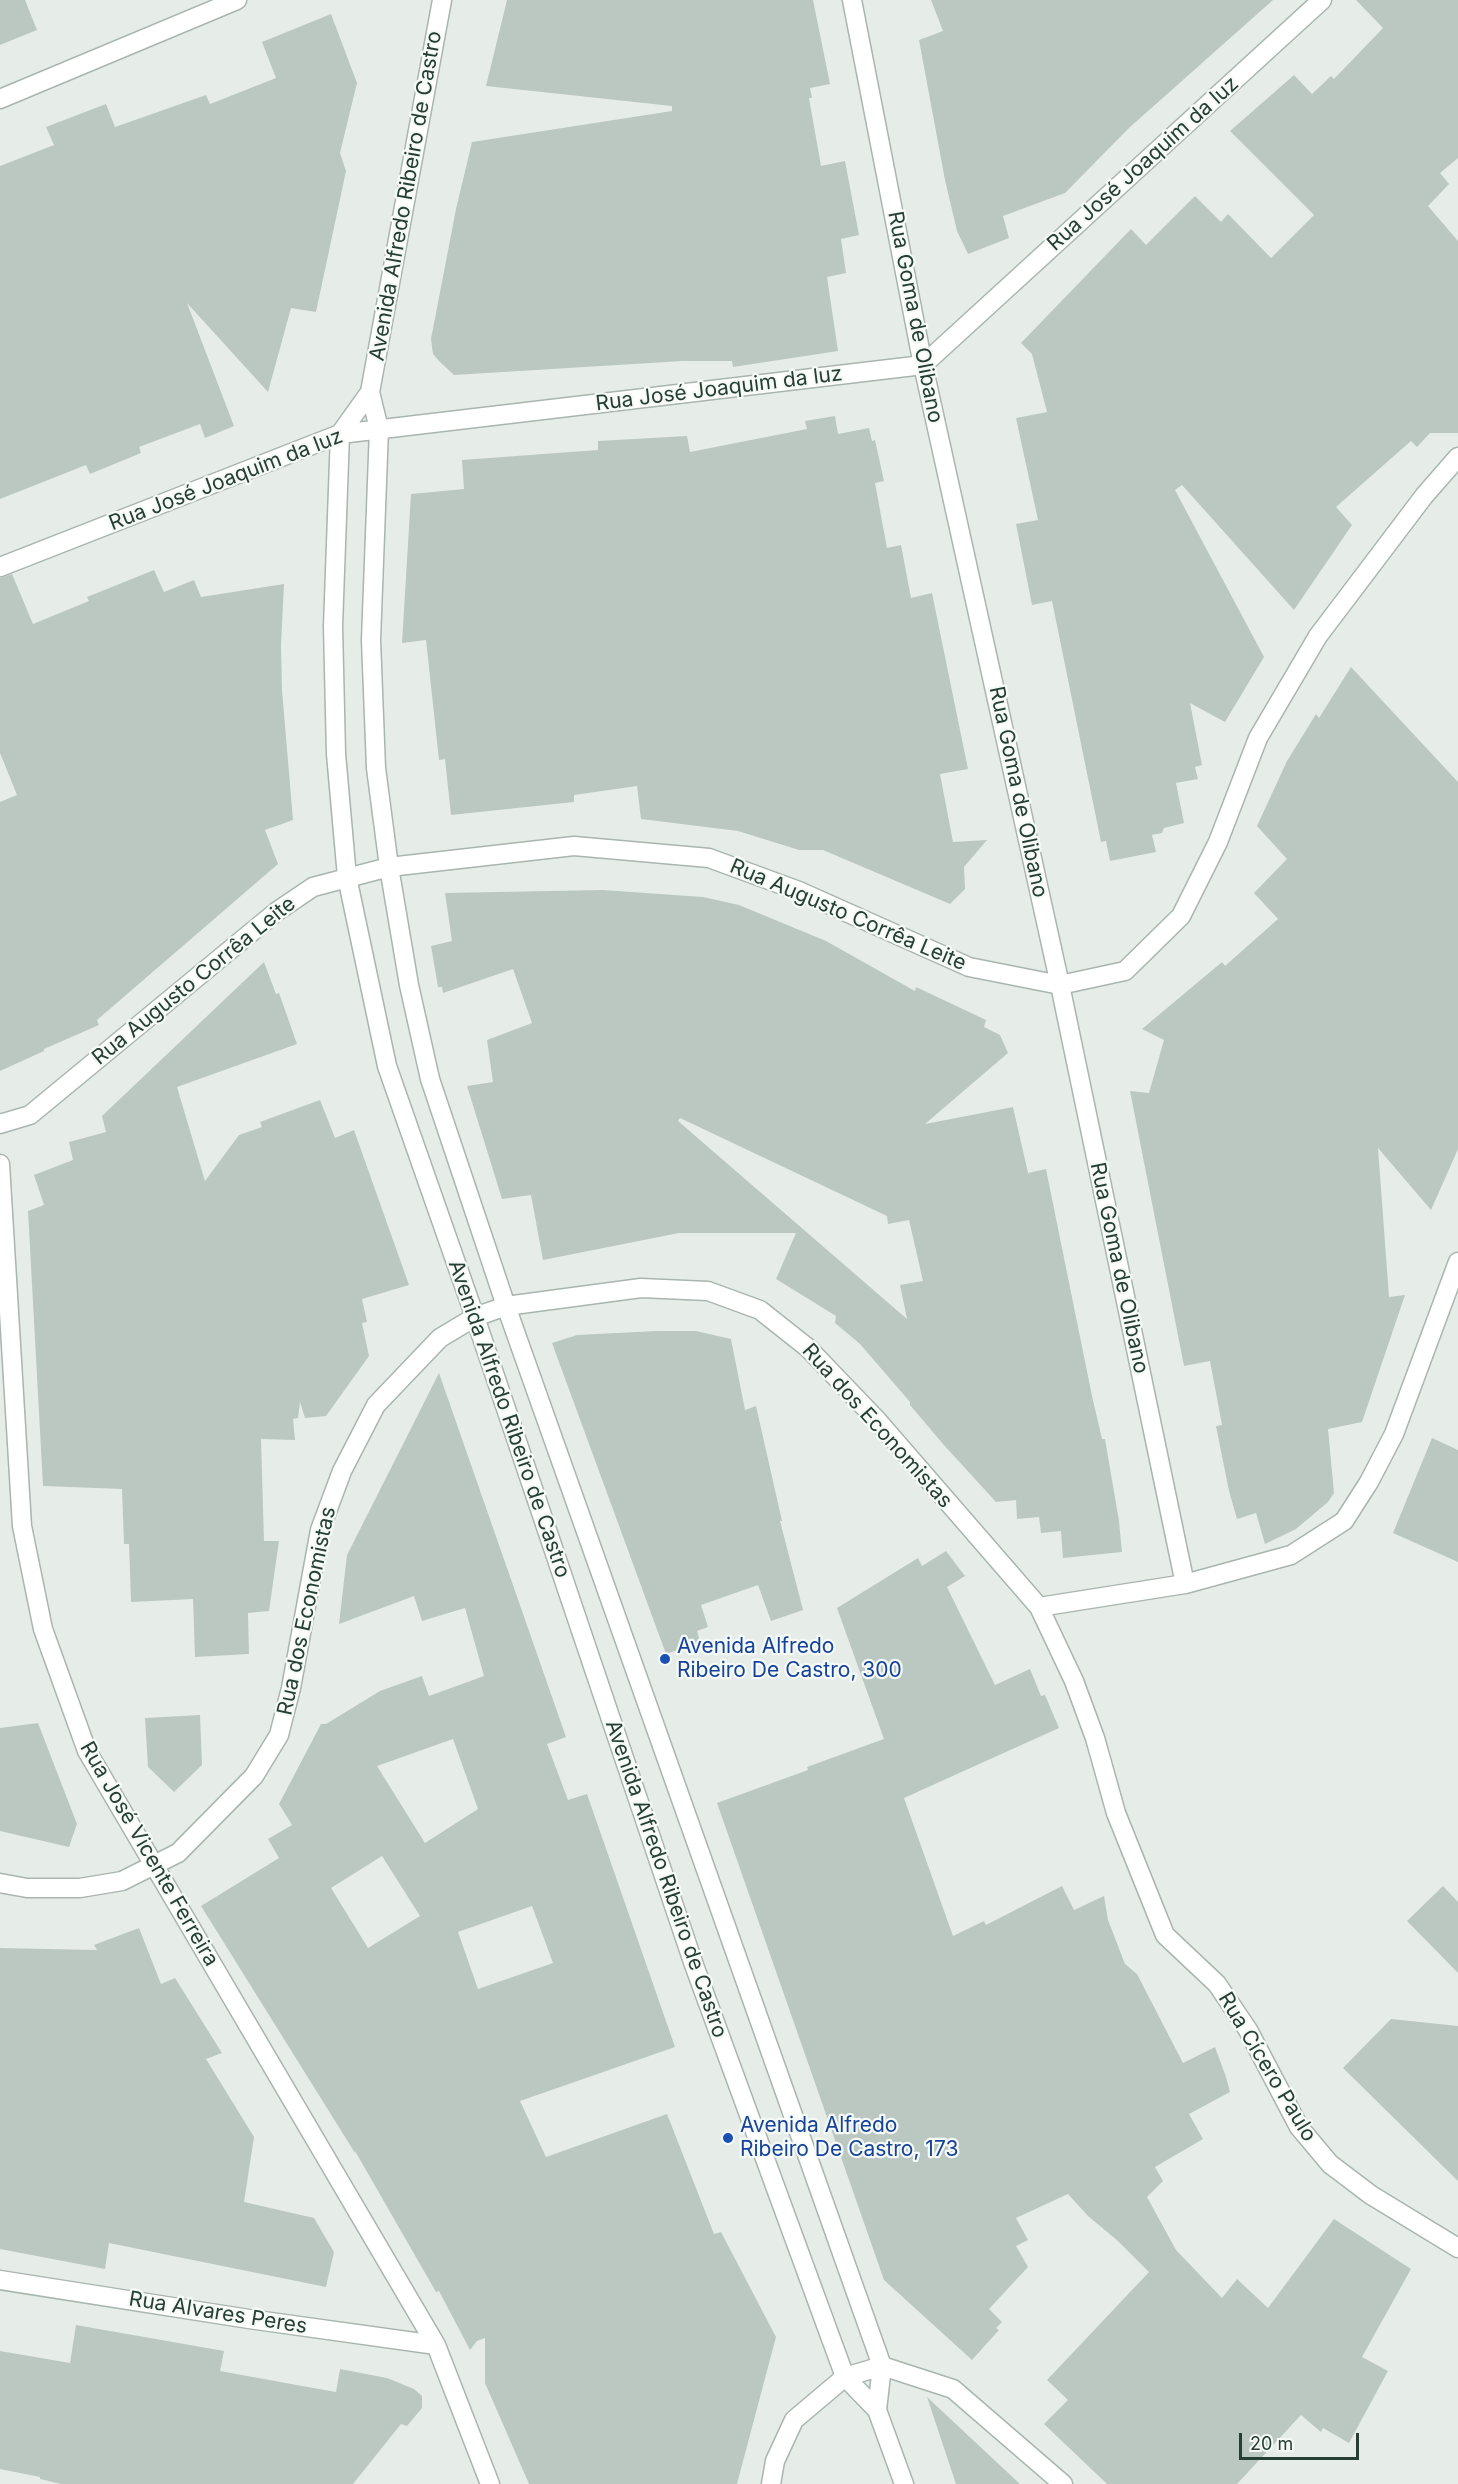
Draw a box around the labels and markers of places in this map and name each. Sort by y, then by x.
place label: Avenida Alfredo Ribeiro De Castro, 300 [677,1634,902,1684]
marker: Avenida Alfredo Ribeiro De Castro, 300 [658,1652,672,1666]
place label: Avenida Alfredo Ribeiro De Castro, 173 [740,2113,958,2163]
marker: Avenida Alfredo Ribeiro De Castro, 173 [721,2131,735,2145]

